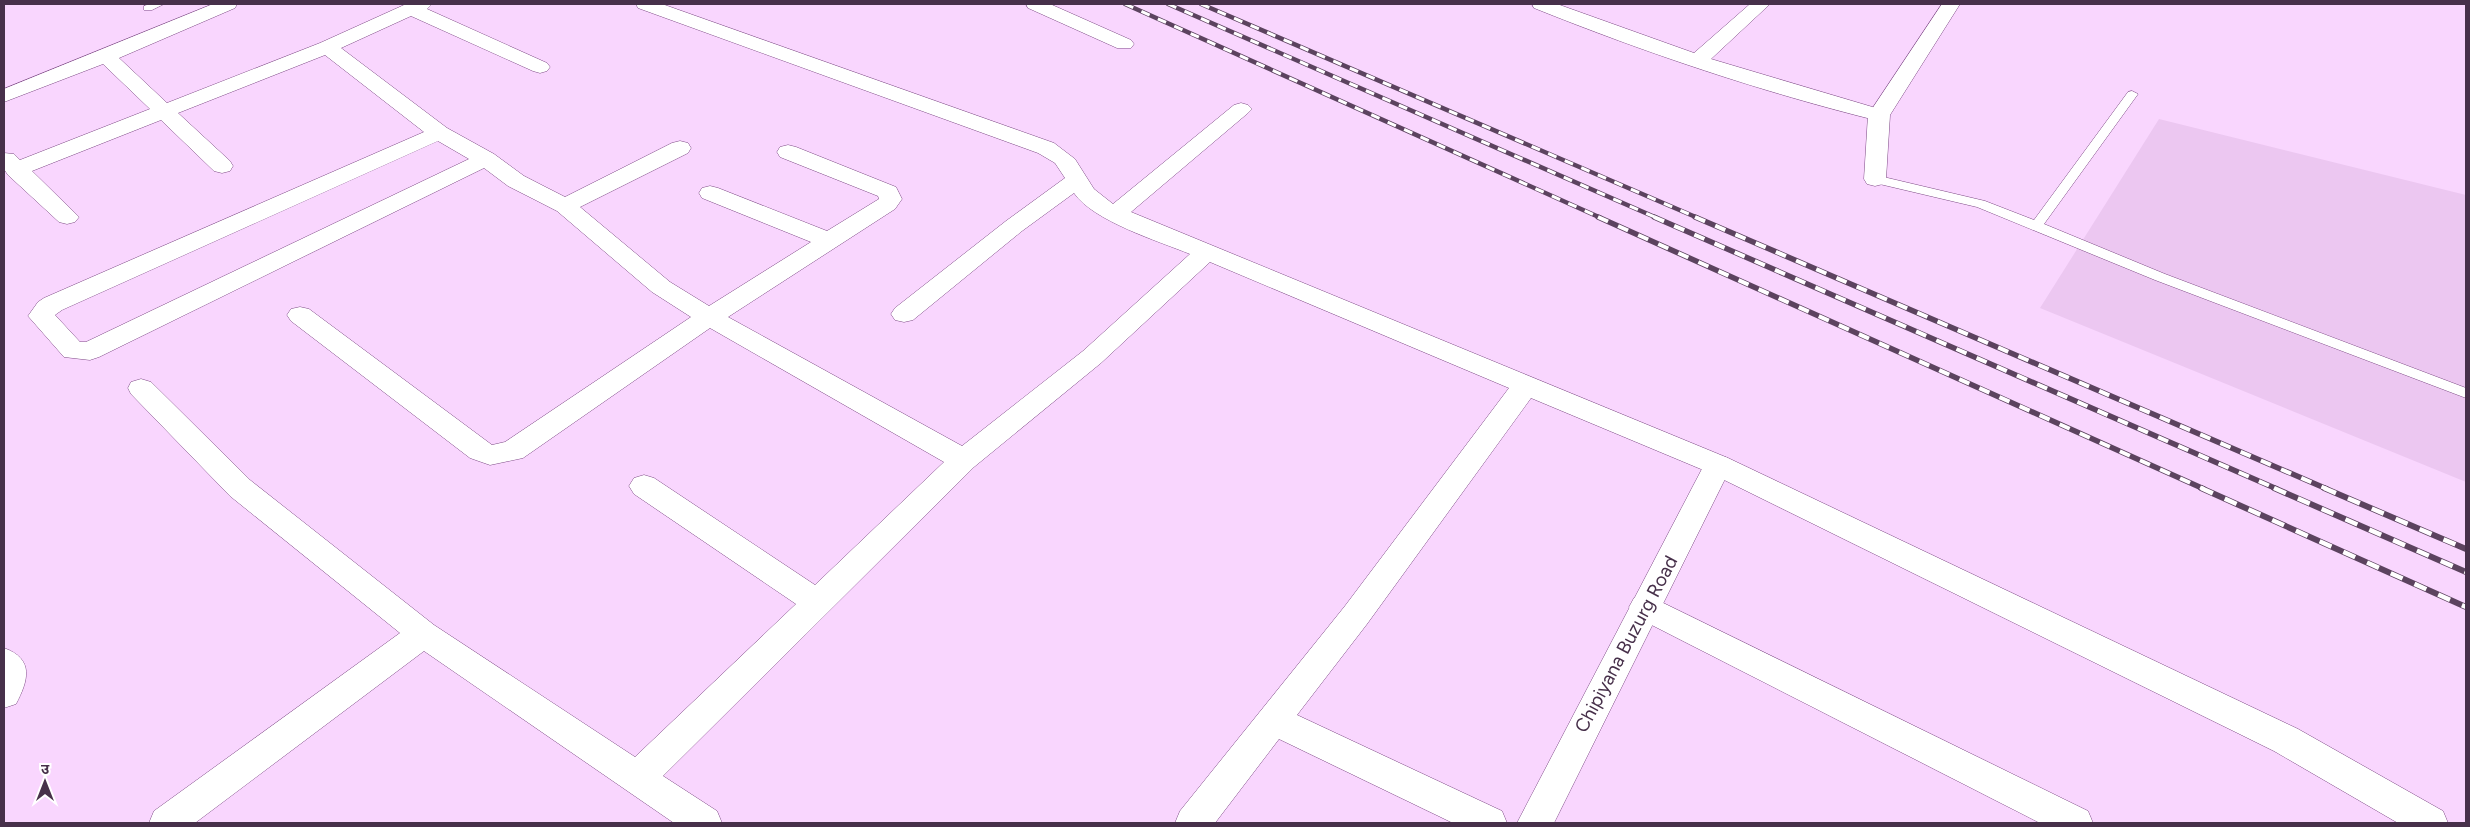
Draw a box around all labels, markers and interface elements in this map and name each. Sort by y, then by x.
street label: Chipiyana Buzurg Road [1570,552,1682,736]
north arrow [20,757,70,807]
text: उ [41,761,50,778]

